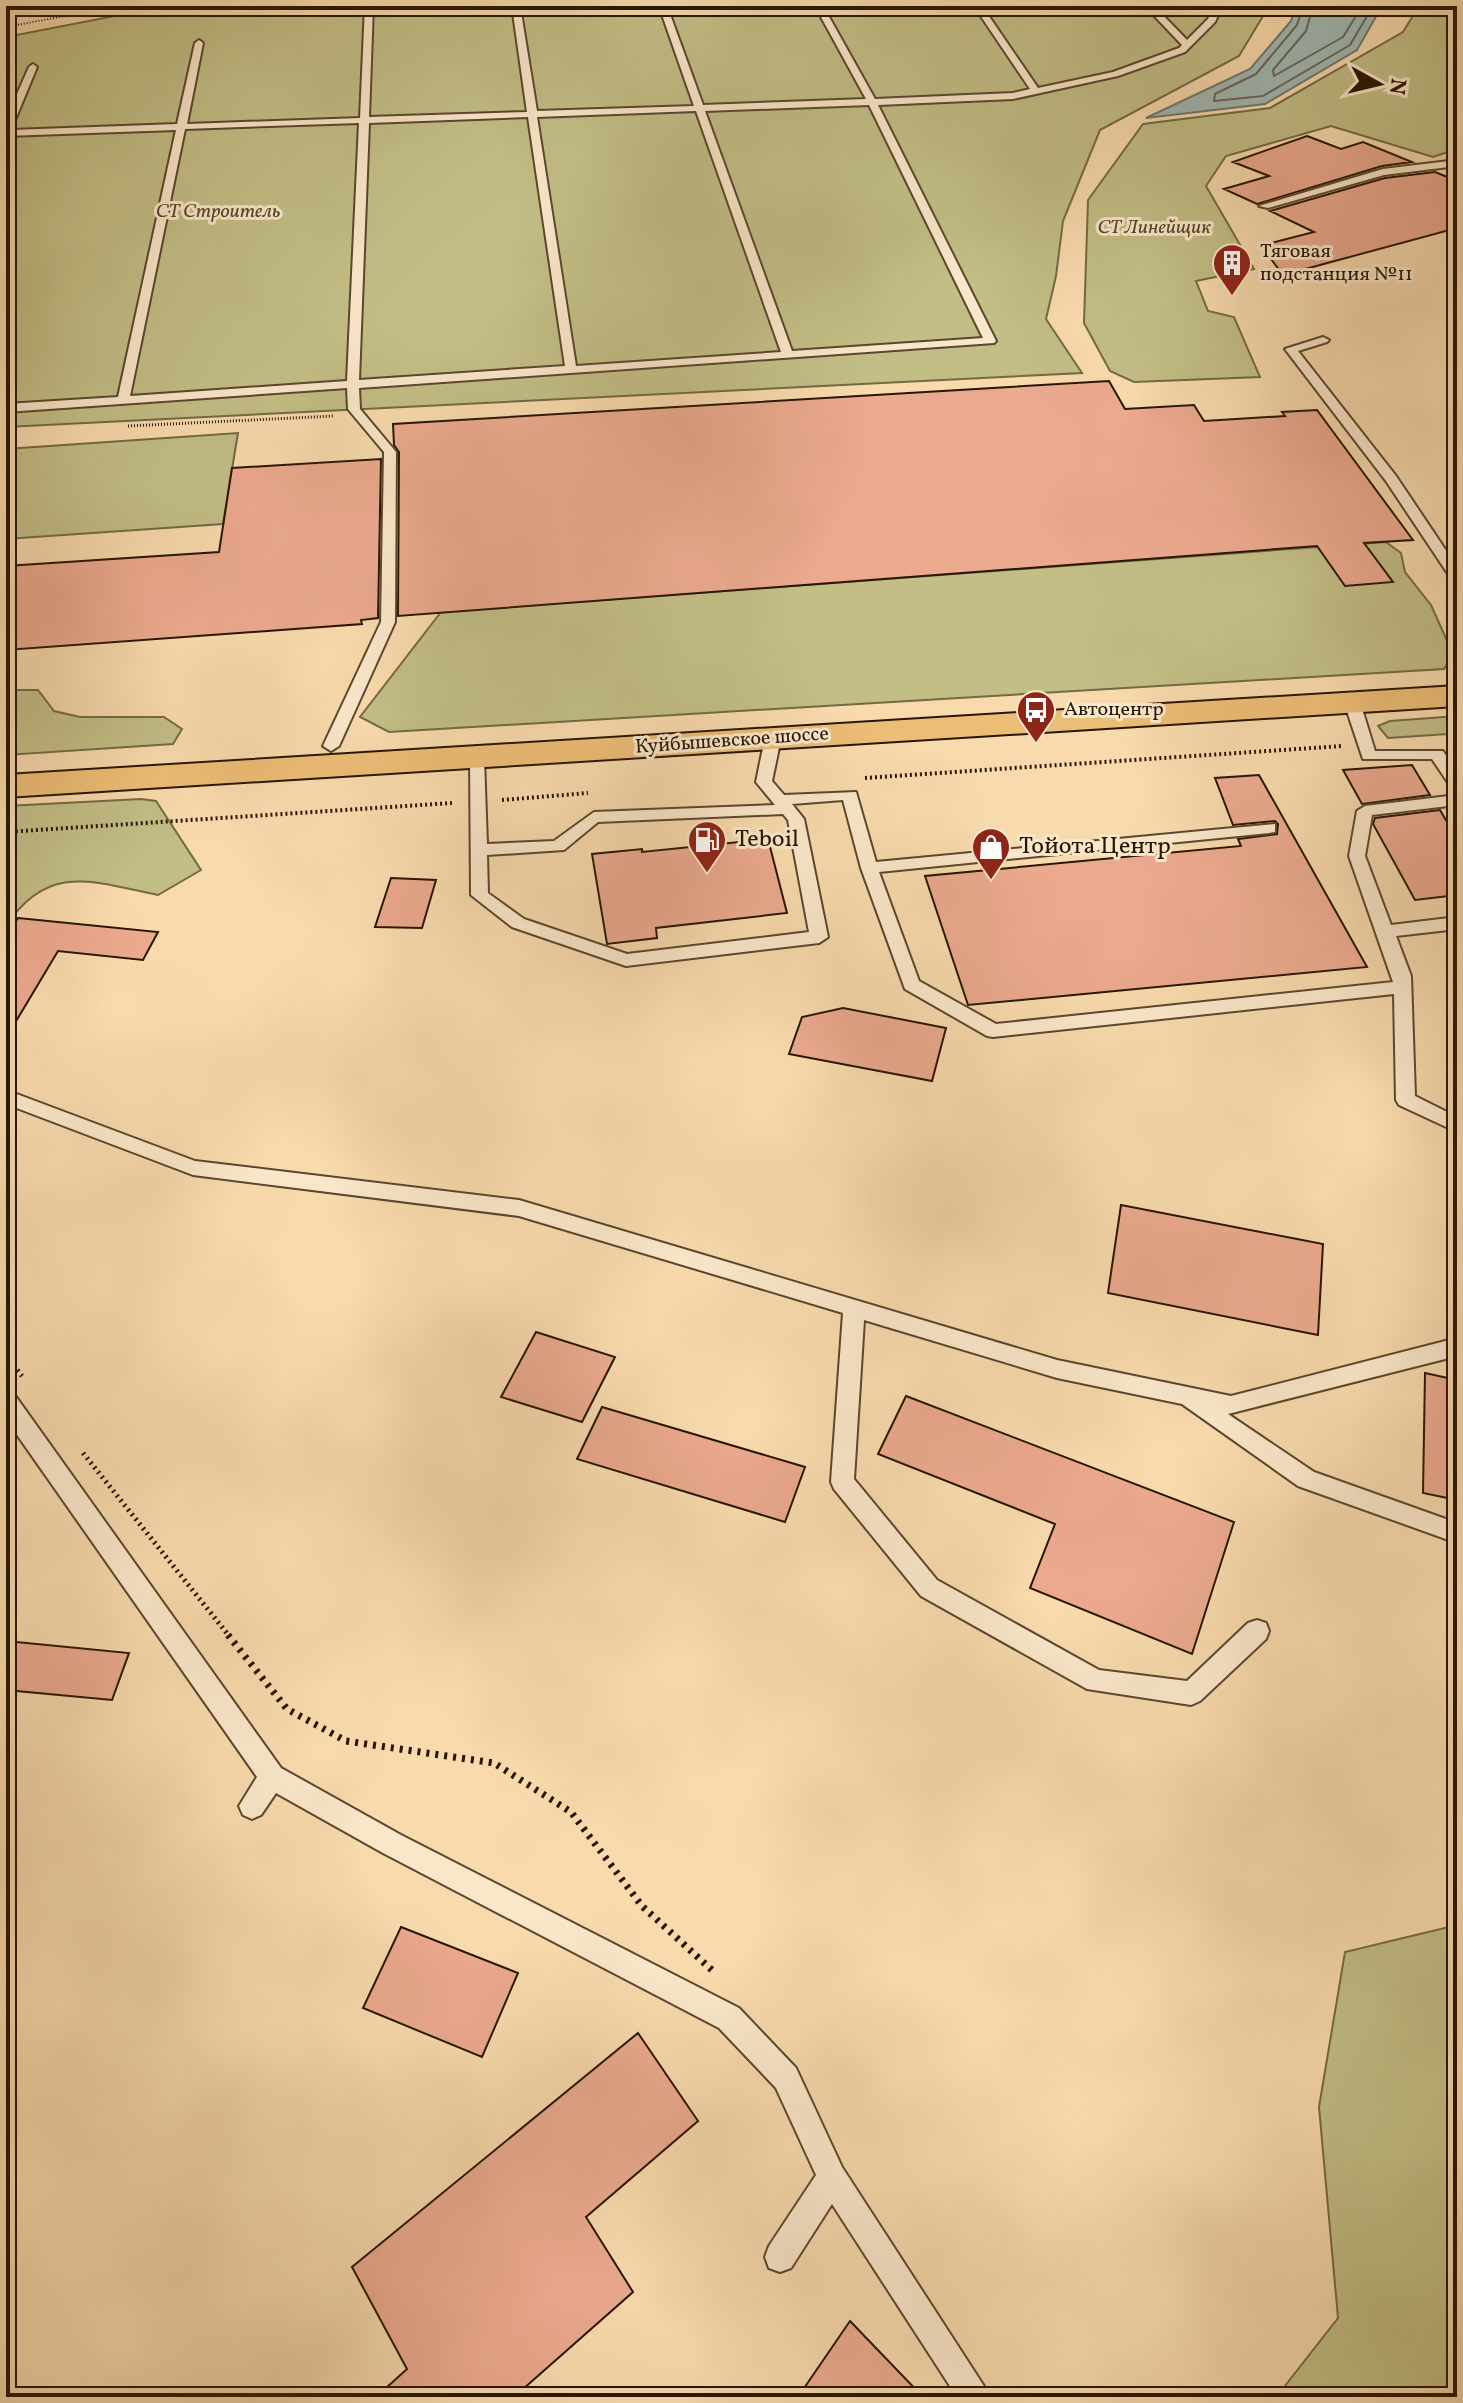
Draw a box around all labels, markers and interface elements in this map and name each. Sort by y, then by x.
north arrow [1339,44,1419,124]
text: N [1380,76,1413,97]
park label: СТ Строитель [156,198,280,226]
park label: СТ Линейщик [1097,214,1211,242]
place label: Тяговая подстанция №11 [1260,238,1413,289]
building icon: Тяговая подстанция №11 [1211,242,1253,297]
bus stop icon: Автоцентр [1015,689,1057,744]
place label: Автоцентр [1064,696,1164,724]
street label: Куйбышевское шоссе [634,720,830,762]
fuel station icon: Teboil [686,819,728,874]
place label: Teboil [735,823,799,857]
shop icon: Тойота Центр [970,826,1012,881]
place label: Тойота Центр [1019,830,1171,864]

